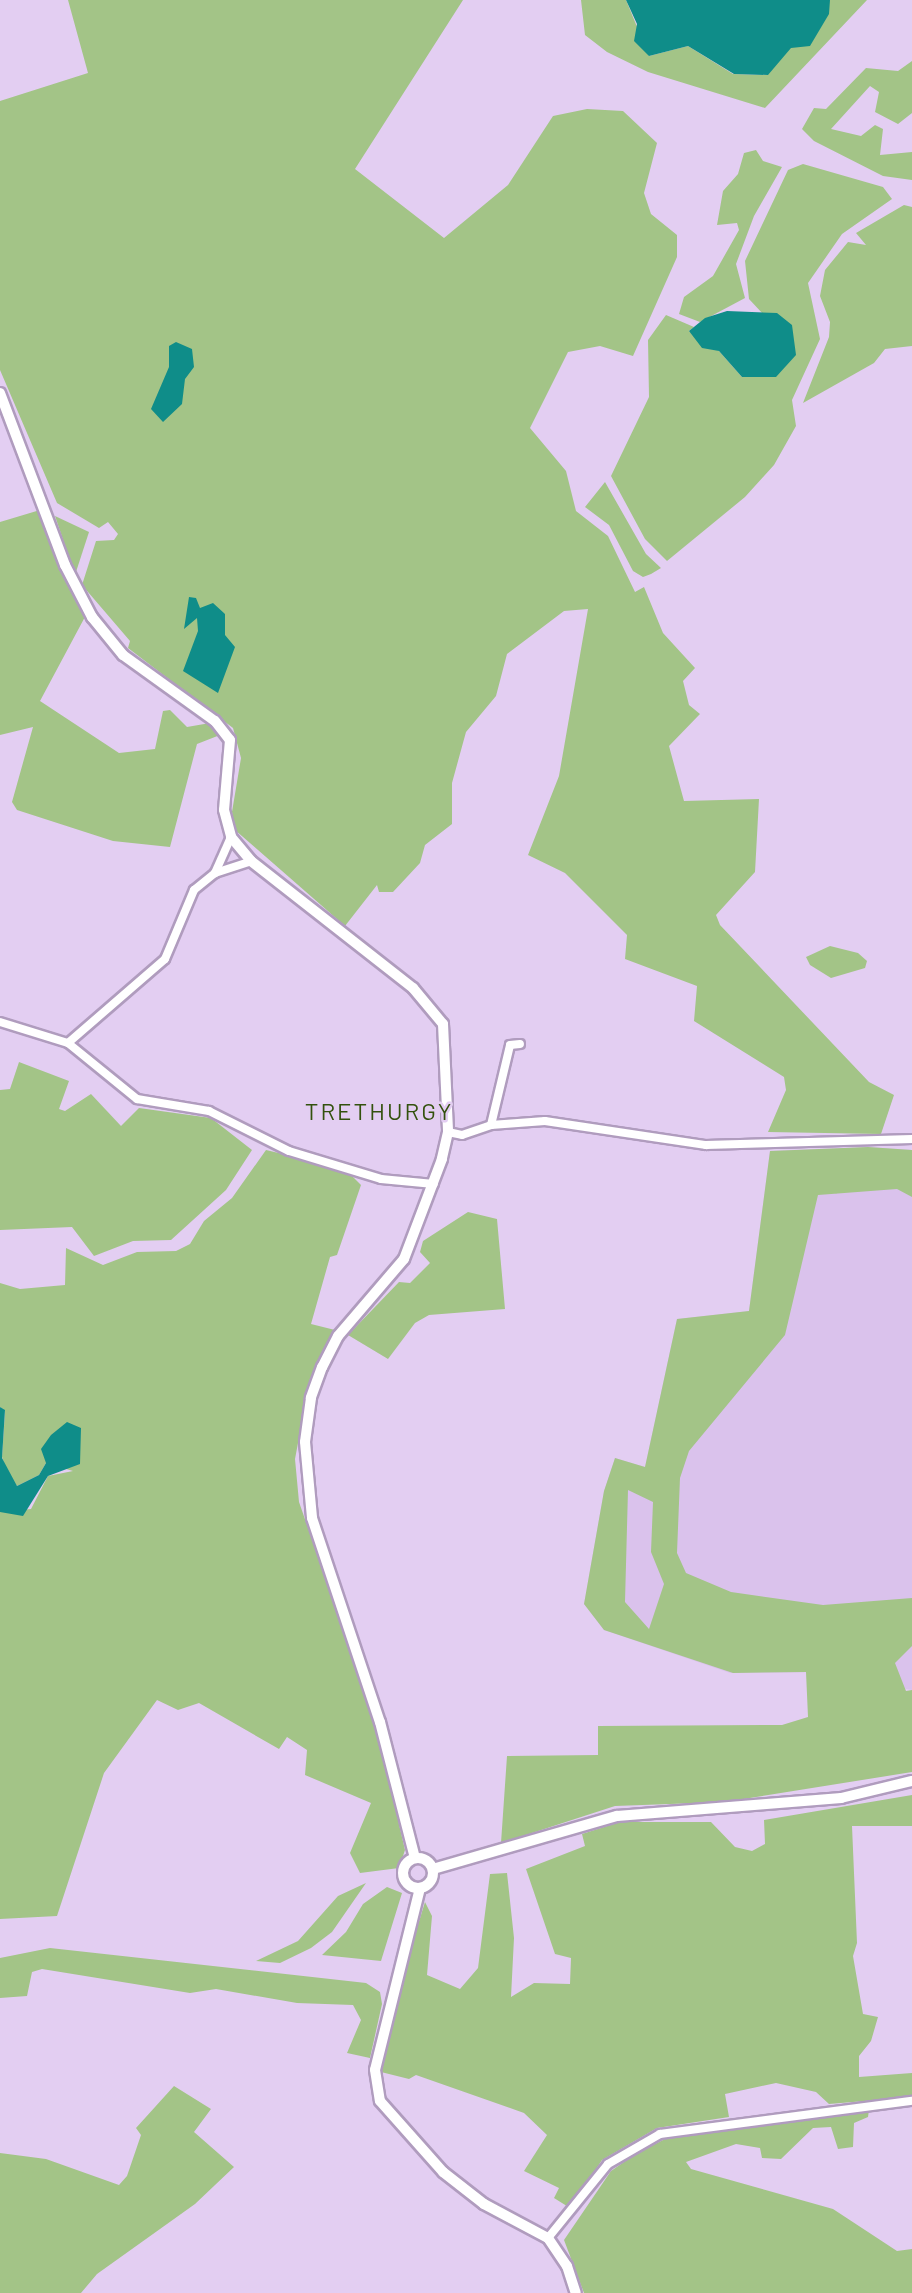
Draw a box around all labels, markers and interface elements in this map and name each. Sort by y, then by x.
district label: TRETHURGY [306,1097,452,1125]

